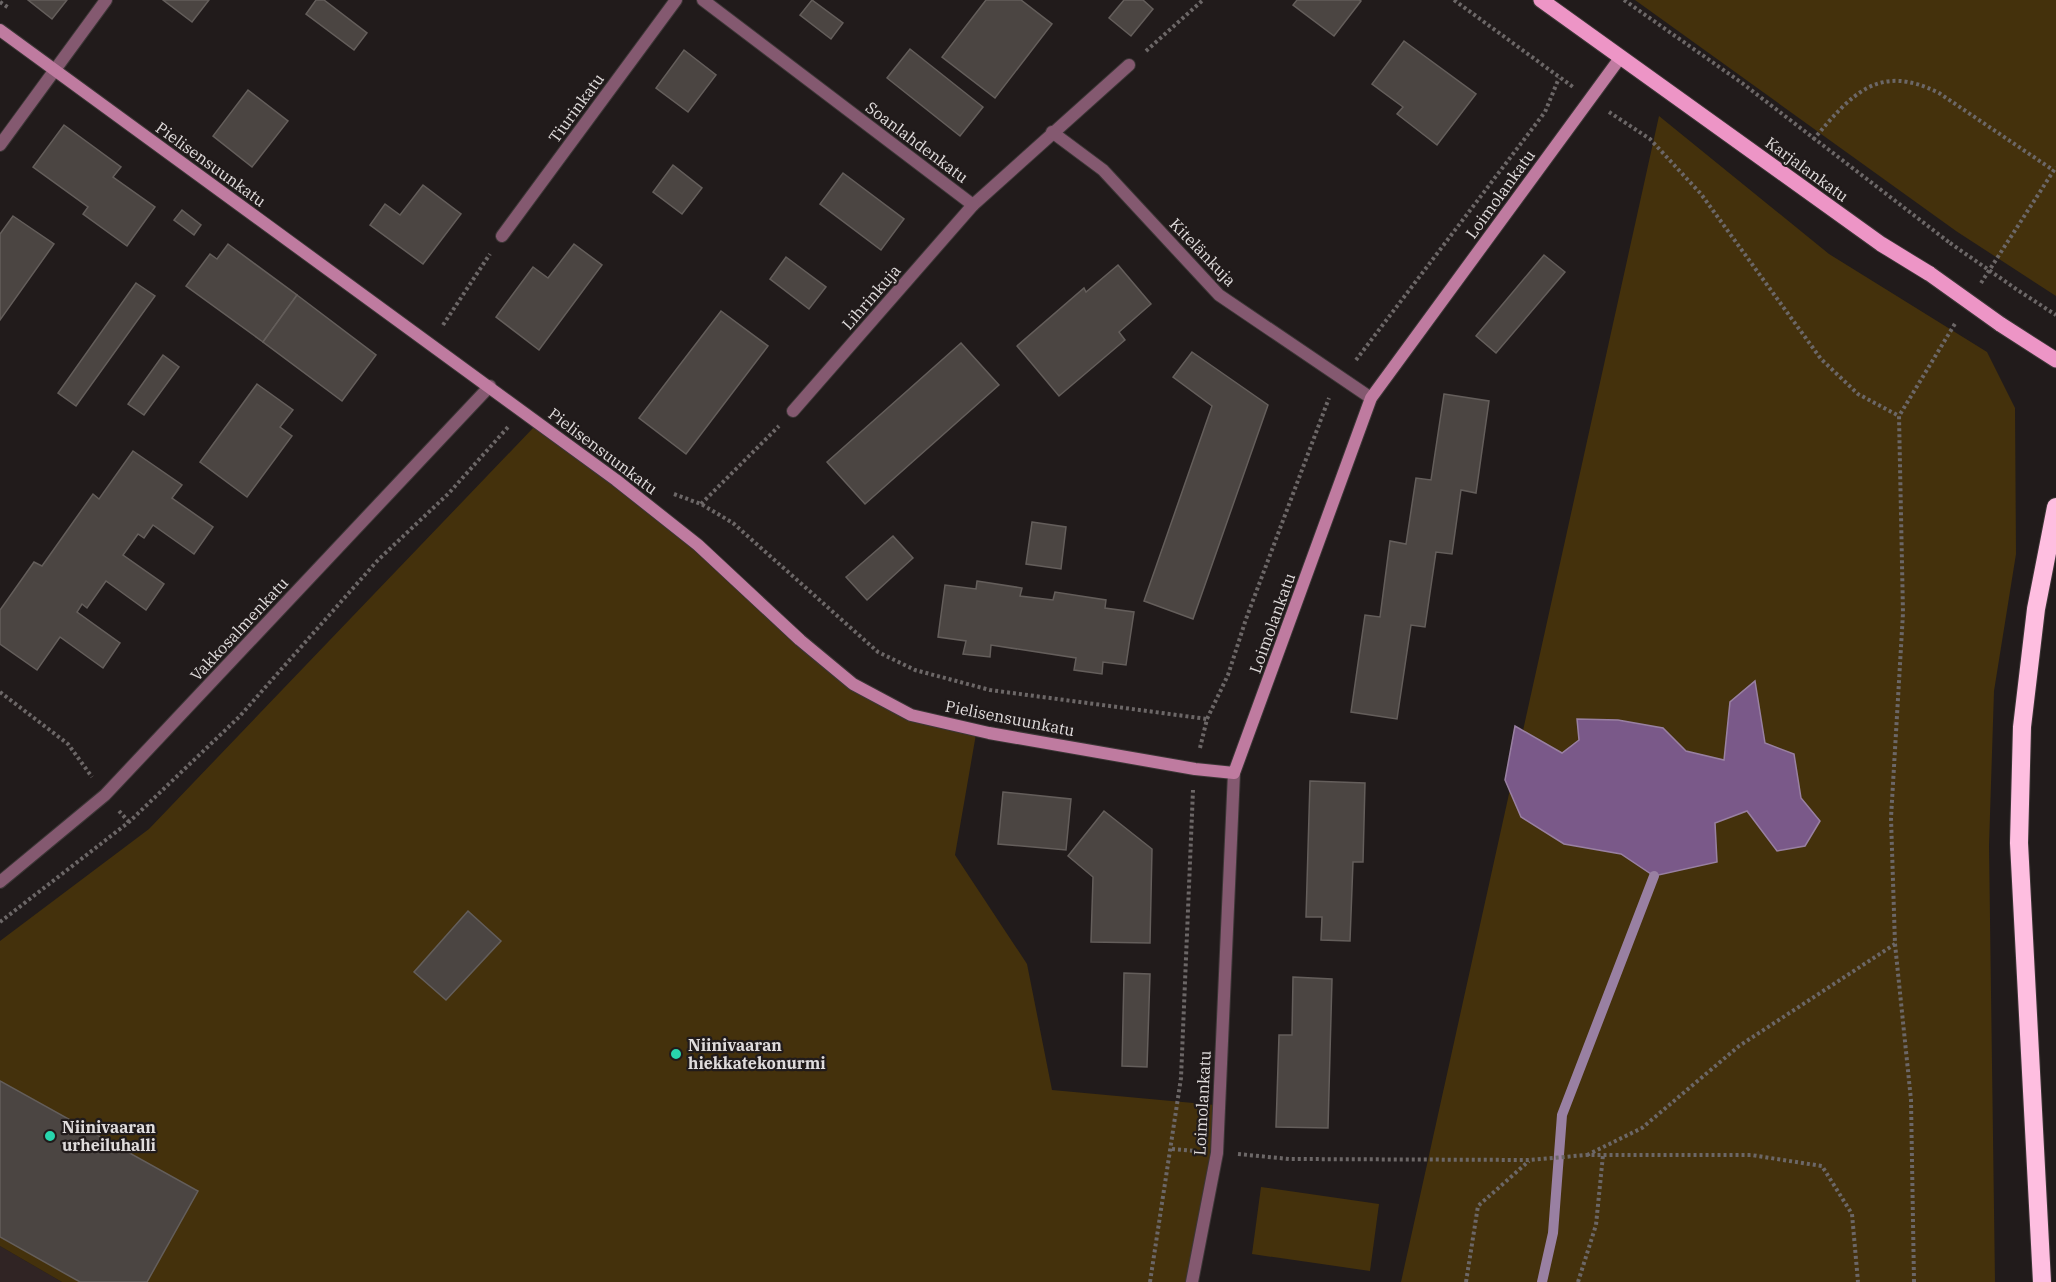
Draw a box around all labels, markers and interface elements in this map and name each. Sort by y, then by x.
street label: Tiurinkatu [544,69,608,147]
street label: Soanlahdenkatu [862,97,972,187]
street label: Pielisensuunkatu [152,117,270,211]
street label: Karjalankatu [1762,132,1852,206]
street label: Loimolankatu [1461,146,1539,242]
street label: Kitelänkuja [1166,214,1241,290]
street label: Lihrinkuja [837,260,905,334]
street label: Pielisensuunkatu [545,403,662,499]
street label: Loimolankatu [1245,570,1299,676]
street label: Vakkosalmenkatu [186,573,292,685]
street label: Pielisensuunkatu [944,696,1076,740]
place label: Niinivaaran hiekkatekonurmi [688,1035,826,1073]
marker: Niinivaaran hiekkatekonurmi [669,1047,683,1061]
street label: Loimolankatu [1189,1050,1215,1156]
place label: Niinivaaran urheiluhalli [62,1117,156,1155]
marker: Niinivaaran urheiluhalli [43,1129,57,1143]

